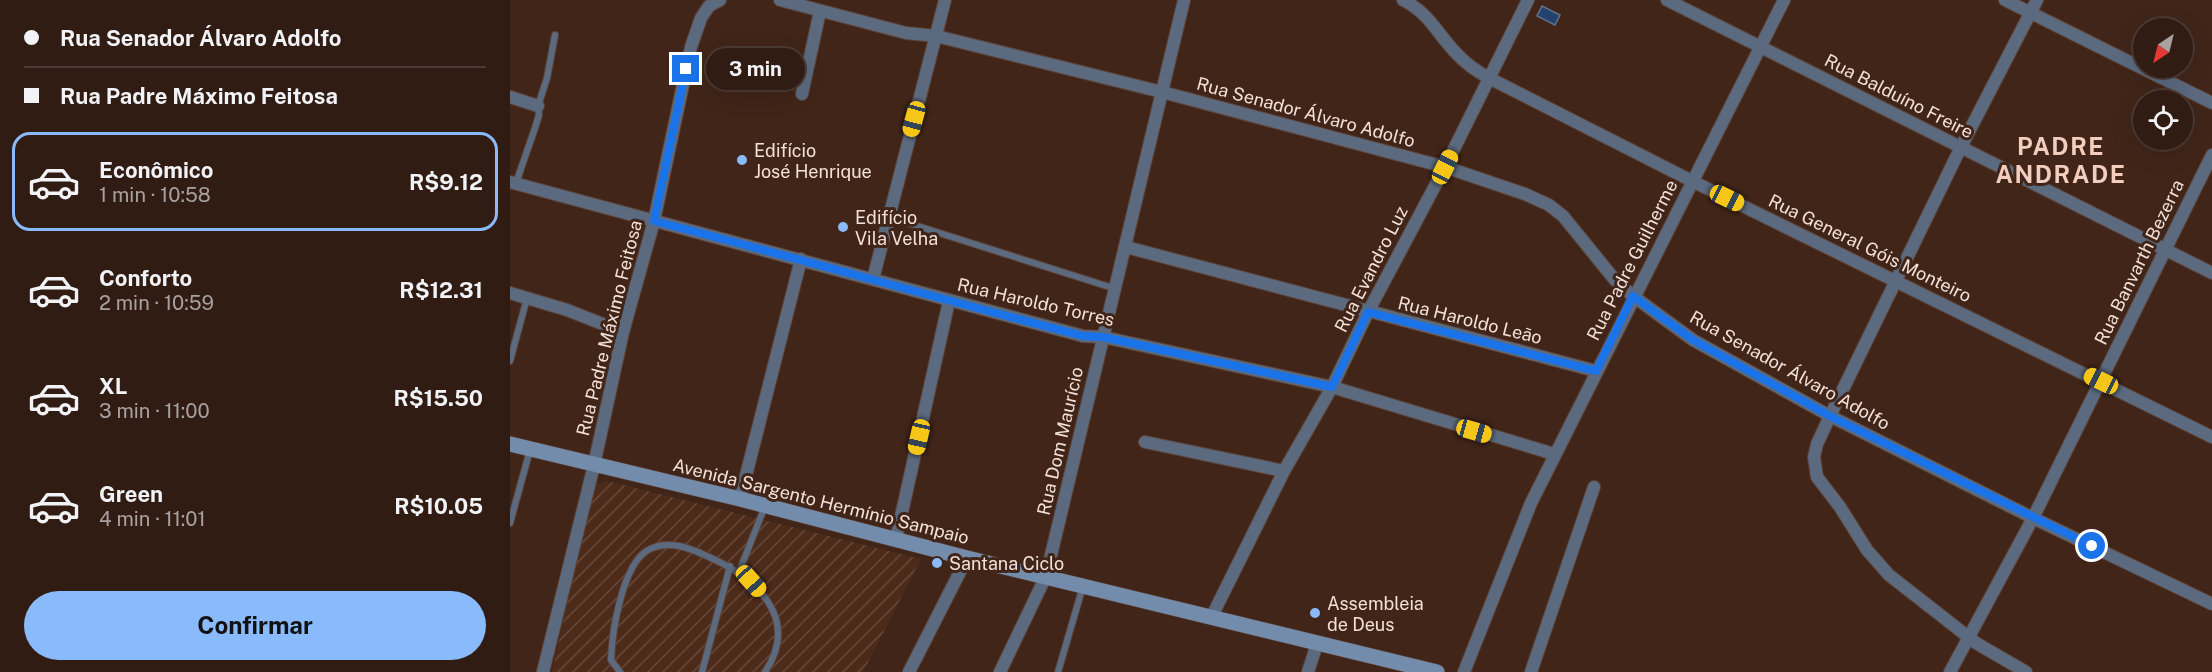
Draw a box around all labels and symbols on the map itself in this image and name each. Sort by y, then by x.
north arrow [2133,18,2193,78]
callout: 3 min [707,48,806,90]
street label: Rua Balduíno Freire [1821,49,1977,143]
route end [672,55,699,82]
street label: Rua Senador Álvaro Adolfo [1194,72,1418,151]
car [901,99,927,139]
district label: PADRE ANDRADE [1996,132,2126,188]
place label: Edifício José Henrique [754,140,872,182]
car [1429,147,1461,187]
marker: Edifício José Henrique [735,153,749,167]
street label: Rua Padre Guilherme [1582,176,1682,344]
street label: Rua Banvarth Bezerra [2090,176,2188,348]
car [1707,182,1747,214]
street label: Rua General Góis Monteiro [1765,190,1975,306]
street label: Rua Evandro Luz [1330,202,1412,336]
place label: Edifício Vila Velha [855,207,938,249]
street label: Rua Padre Máximo Feitosa [572,218,646,438]
marker: Edifício Vila Velha [836,220,850,234]
street label: Rua Haroldo Torres [955,274,1117,330]
street label: Rua Haroldo Leão [1396,292,1544,348]
street label: Rua Senador Álvaro Adolfo [1686,305,1894,434]
street label: Rua Dom Maurício [1033,365,1087,517]
car [2081,365,2121,397]
car [906,417,932,457]
car [1454,417,1494,445]
street label: Avenida Sargento Hermínio Sampaio [671,454,971,548]
route start [2078,532,2105,559]
place label: Santana Ciclo [949,553,1064,574]
marker: Santana Ciclo [930,556,944,570]
car [732,562,770,600]
place label: Assembleia de Deus [1327,593,1424,635]
marker: Assembleia de Deus [1308,606,1322,620]

